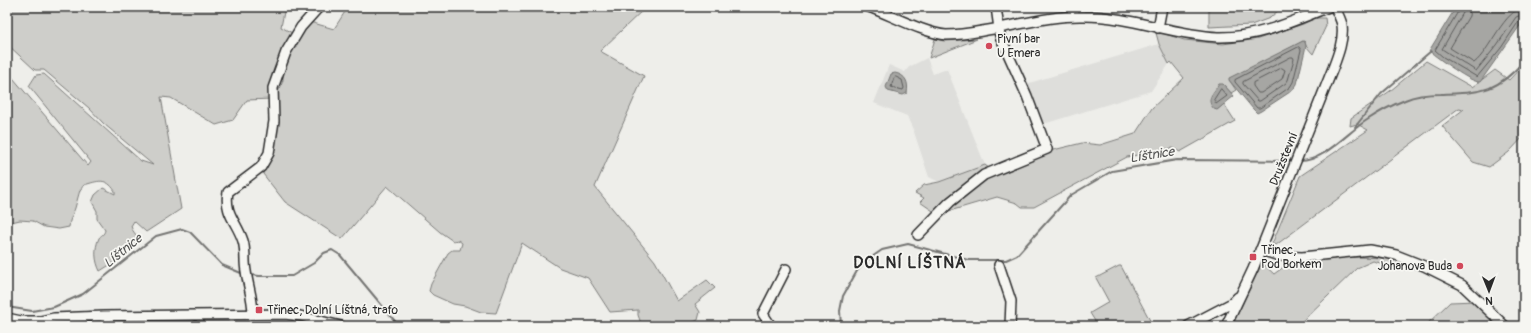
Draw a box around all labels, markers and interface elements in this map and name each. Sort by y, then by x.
place label: Pivní bar U Emera [997,32,1041,61]
marker: Pivní bar U Emera [984,41,994,51]
street label: Družstevní [1267,130,1301,188]
water label: Líštnice [1129,143,1177,166]
water label: Líštnice [101,230,147,271]
place label: Třinec, Pod Borkem [1261,243,1322,272]
district label: DOLNÍ LÍŠTNÁ [853,252,967,273]
marker: Třinec, Pod Borkem [1248,252,1258,262]
place label: Johanova Buda [1378,259,1452,274]
marker: Johanova Buda [1455,261,1465,271]
north arrow [1469,271,1509,311]
text: N [1485,294,1493,307]
place label: Třinec, Dolní Líštná, trafo [267,303,399,318]
marker: Třinec, Dolní Líštná, trafo [254,305,264,315]

